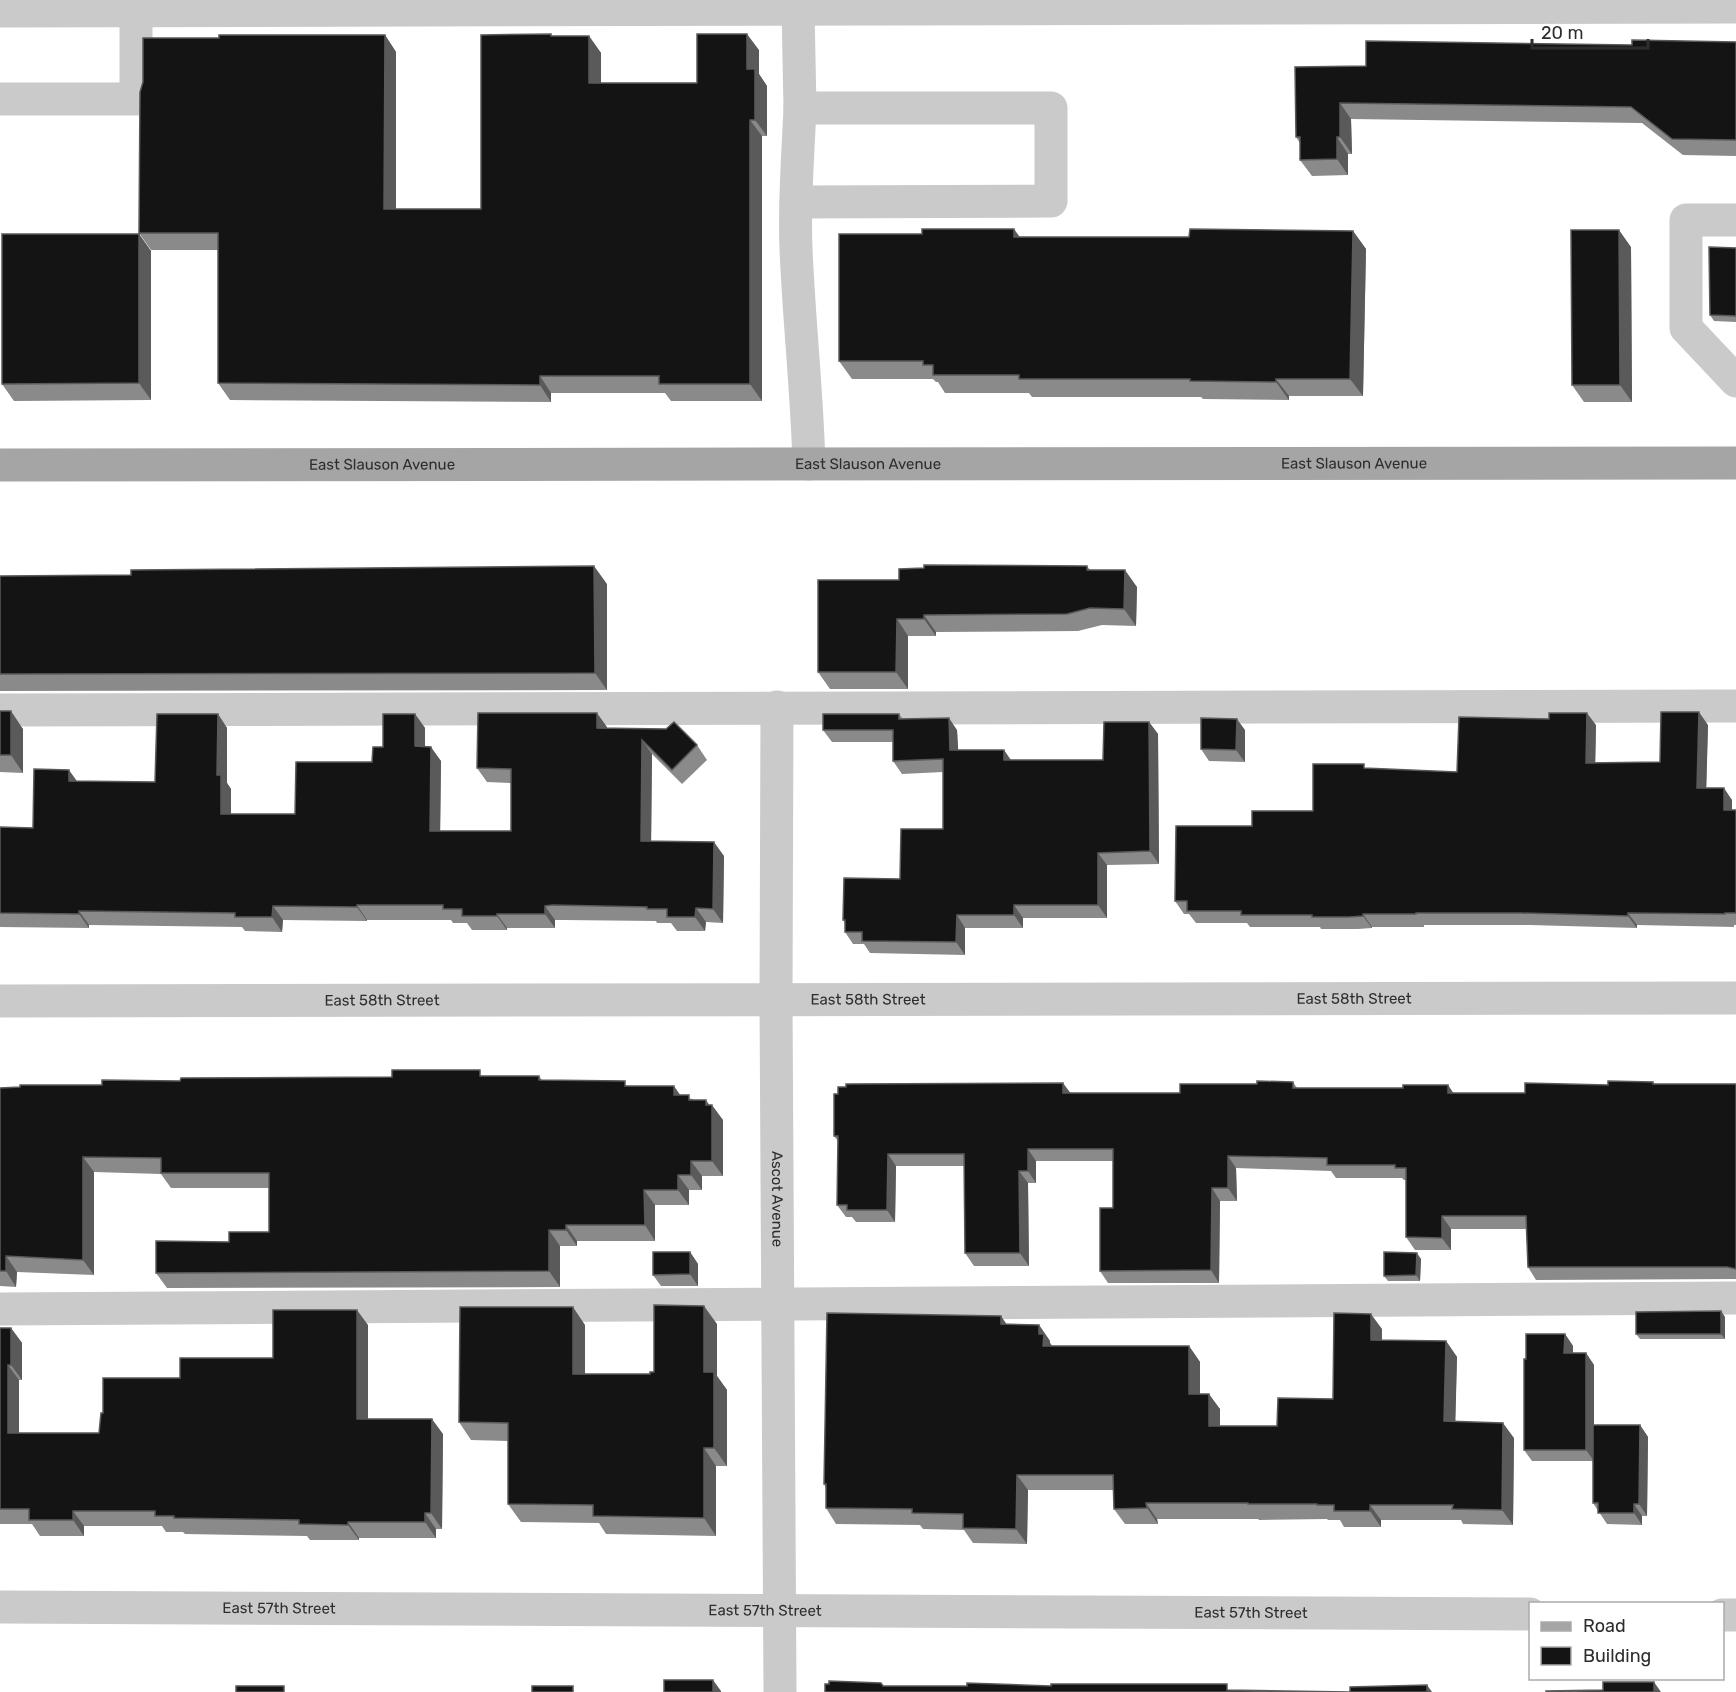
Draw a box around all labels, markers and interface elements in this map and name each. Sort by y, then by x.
scale bar [1532,12,1648,50]
text: 20 m [1541,22,1583,44]
street label: East Slauson Avenue [1281,454,1427,473]
street label: East Slauson Avenue [309,455,455,474]
street label: East Slauson Avenue [795,455,941,473]
street label: East 58th Street [810,990,926,1009]
street label: East 58th Street [1296,990,1412,1008]
street label: East 58th Street [324,991,440,1009]
street label: Ascot Avenue [768,1151,786,1247]
street label: East 57th Street [222,1599,336,1618]
street label: East 57th Street [708,1601,822,1620]
legend [1529,1602,1724,1680]
street label: East 57th Street [1194,1603,1308,1622]
text: Road [1583,1615,1626,1637]
text: Building [1583,1645,1651,1667]

